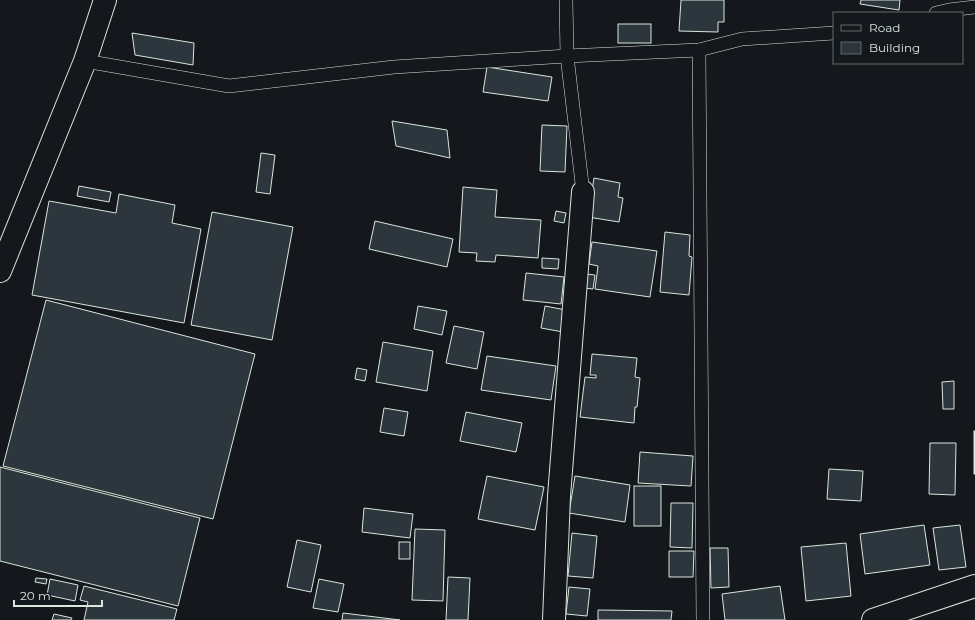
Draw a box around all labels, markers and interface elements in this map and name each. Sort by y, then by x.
legend [833,12,963,64]
text: Road [869,20,900,35]
text: Building [869,40,920,55]
scale bar [14,582,102,608]
text: 20 m [20,588,51,603]

